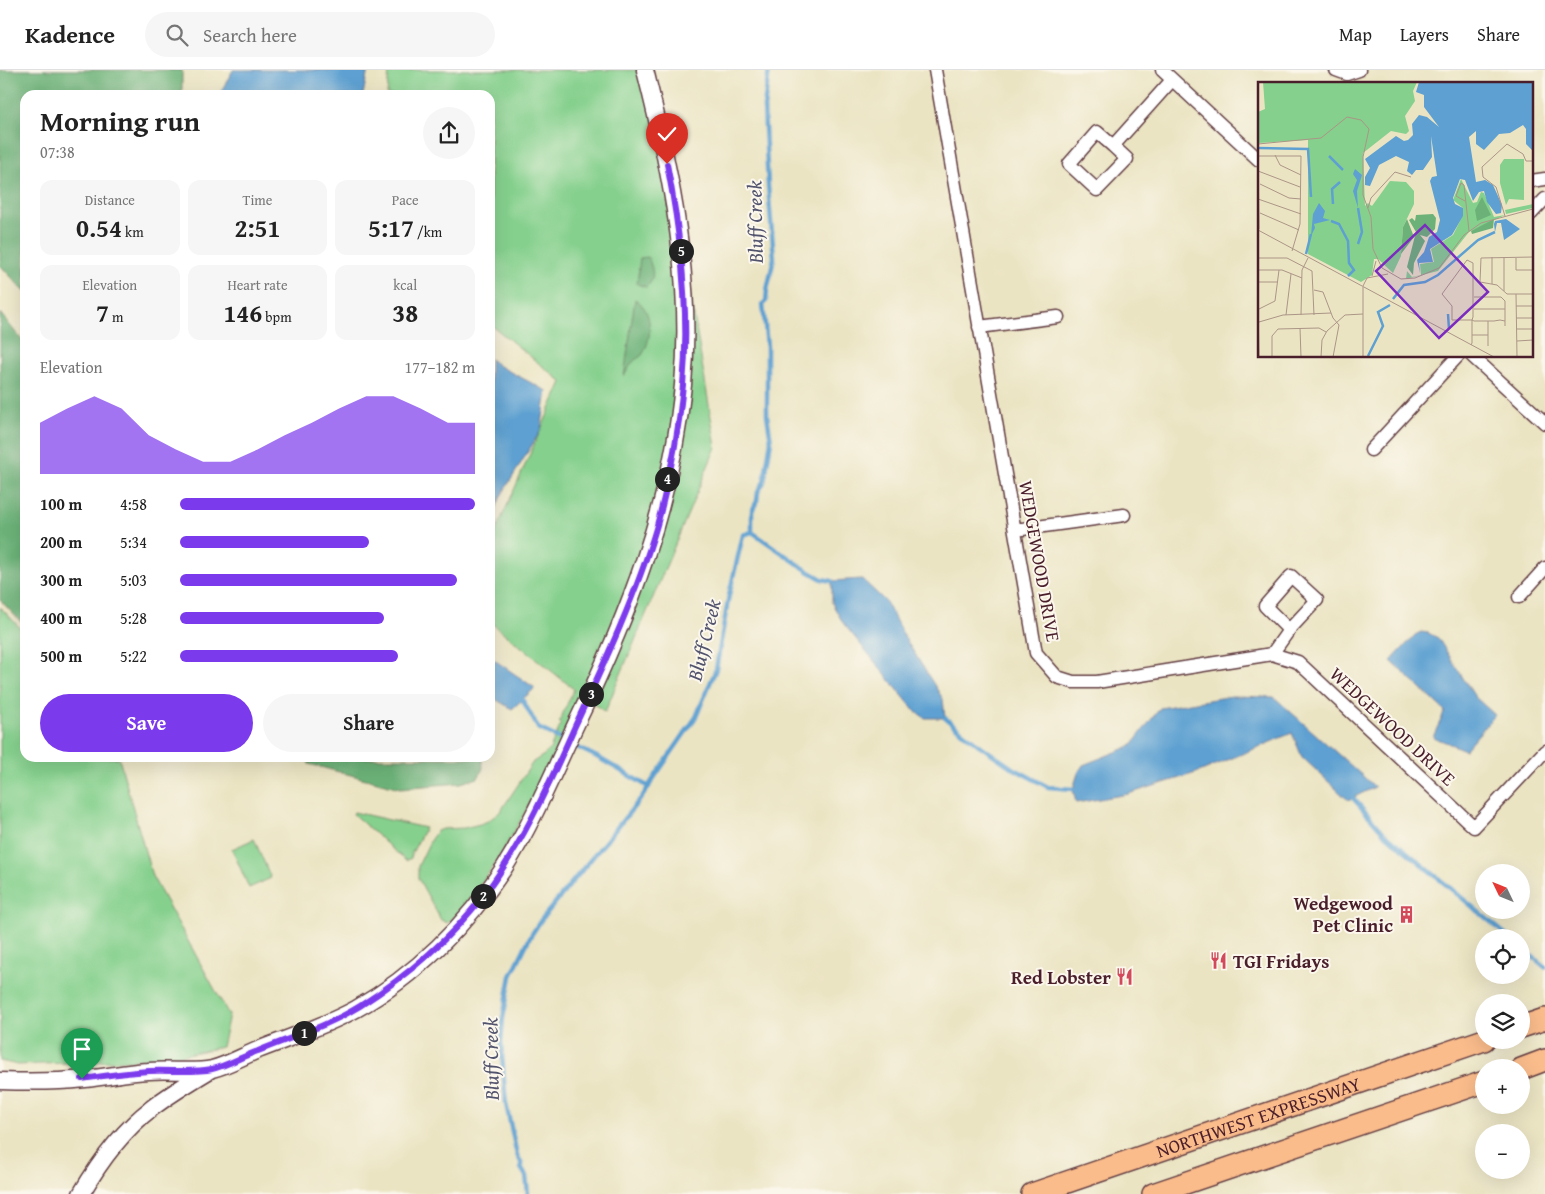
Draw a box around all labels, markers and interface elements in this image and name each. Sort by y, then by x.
search box [145,12,495,57]
text: Kadence [25,17,115,52]
icon: search [163,21,191,49]
text: Search here [203,21,297,49]
text: Map [1339,21,1372,48]
text: Layers [1400,21,1449,48]
text: Share [1477,21,1520,48]
inset map [1258,82,1532,358]
text: Morning run [40,100,200,141]
button: share [423,107,475,159]
pin [646,113,688,164]
icon: check [653,120,681,148]
text: 07:38 [40,140,75,164]
water label: Bluff Creek [739,179,770,265]
text: Distance [85,190,135,210]
text: Time [243,190,272,210]
text: Pace [392,190,419,210]
text: 0.54 [76,210,122,246]
text: 2:51 [235,210,280,246]
text: 5:17 [368,210,414,246]
text: km [122,222,144,242]
text: /km [414,222,442,242]
pin: 5 [668,238,694,264]
text: 5 [678,241,685,261]
text: Elevation [82,275,137,295]
text: Heart rate [227,275,288,295]
text: kcal [393,275,417,295]
text: 7 [96,295,109,331]
text: 146 [223,295,262,331]
text: 38 [392,295,418,331]
text: m [109,307,124,327]
text: bpm [262,307,292,327]
text: Elevation [40,355,103,379]
text: 177–182 m [405,355,475,379]
pin: 4 [654,466,680,492]
text: 4 [664,469,671,489]
street label: WEDGEWOOD DRIVE [1012,478,1068,644]
text: 100 m [40,492,82,516]
text: 4:58 [120,492,147,516]
text: 200 m [40,530,82,554]
text: 5:34 [120,530,147,554]
text: 300 m [40,568,82,592]
text: 5:03 [120,568,147,592]
water label: Bluff Creek [679,595,728,685]
text: 400 m [40,606,82,630]
text: 5:28 [120,606,147,630]
text: 500 m [40,644,82,668]
text: 5:22 [120,644,147,668]
street label: WEDGEWOOD DRIVE [1324,660,1462,792]
pin: 3 [578,682,604,706]
text: 3 [588,684,595,704]
button: Save [40,694,253,752]
button: Share [263,694,475,752]
north arrow [1475,864,1530,919]
map controls [1475,864,1530,1179]
pin: 2 [470,884,496,908]
text: 2 [480,886,487,906]
place label: Wedgewood Pet Clinic [1293,889,1393,939]
building icon: Wedgewood Pet Clinic [1397,904,1417,924]
button: locate [1475,929,1530,984]
place label: TGI Fridays [1233,947,1329,975]
restaurant icon: TGI Fridays [1209,951,1229,971]
place label: Red Lobster [1011,963,1111,991]
restaurant icon: Red Lobster [1115,967,1135,987]
button: layers [1475,994,1530,1049]
water label: Bluff Creek [475,1016,506,1102]
pin: 1 [292,1020,316,1046]
text: 1 [301,1023,308,1043]
pin [61,1028,103,1079]
icon: arrive [68,1035,96,1063]
button: + [1475,1059,1530,1114]
street label: NORTHWEST EXPRESSWAY [1152,1069,1365,1165]
button: − [1475,1124,1530,1179]

